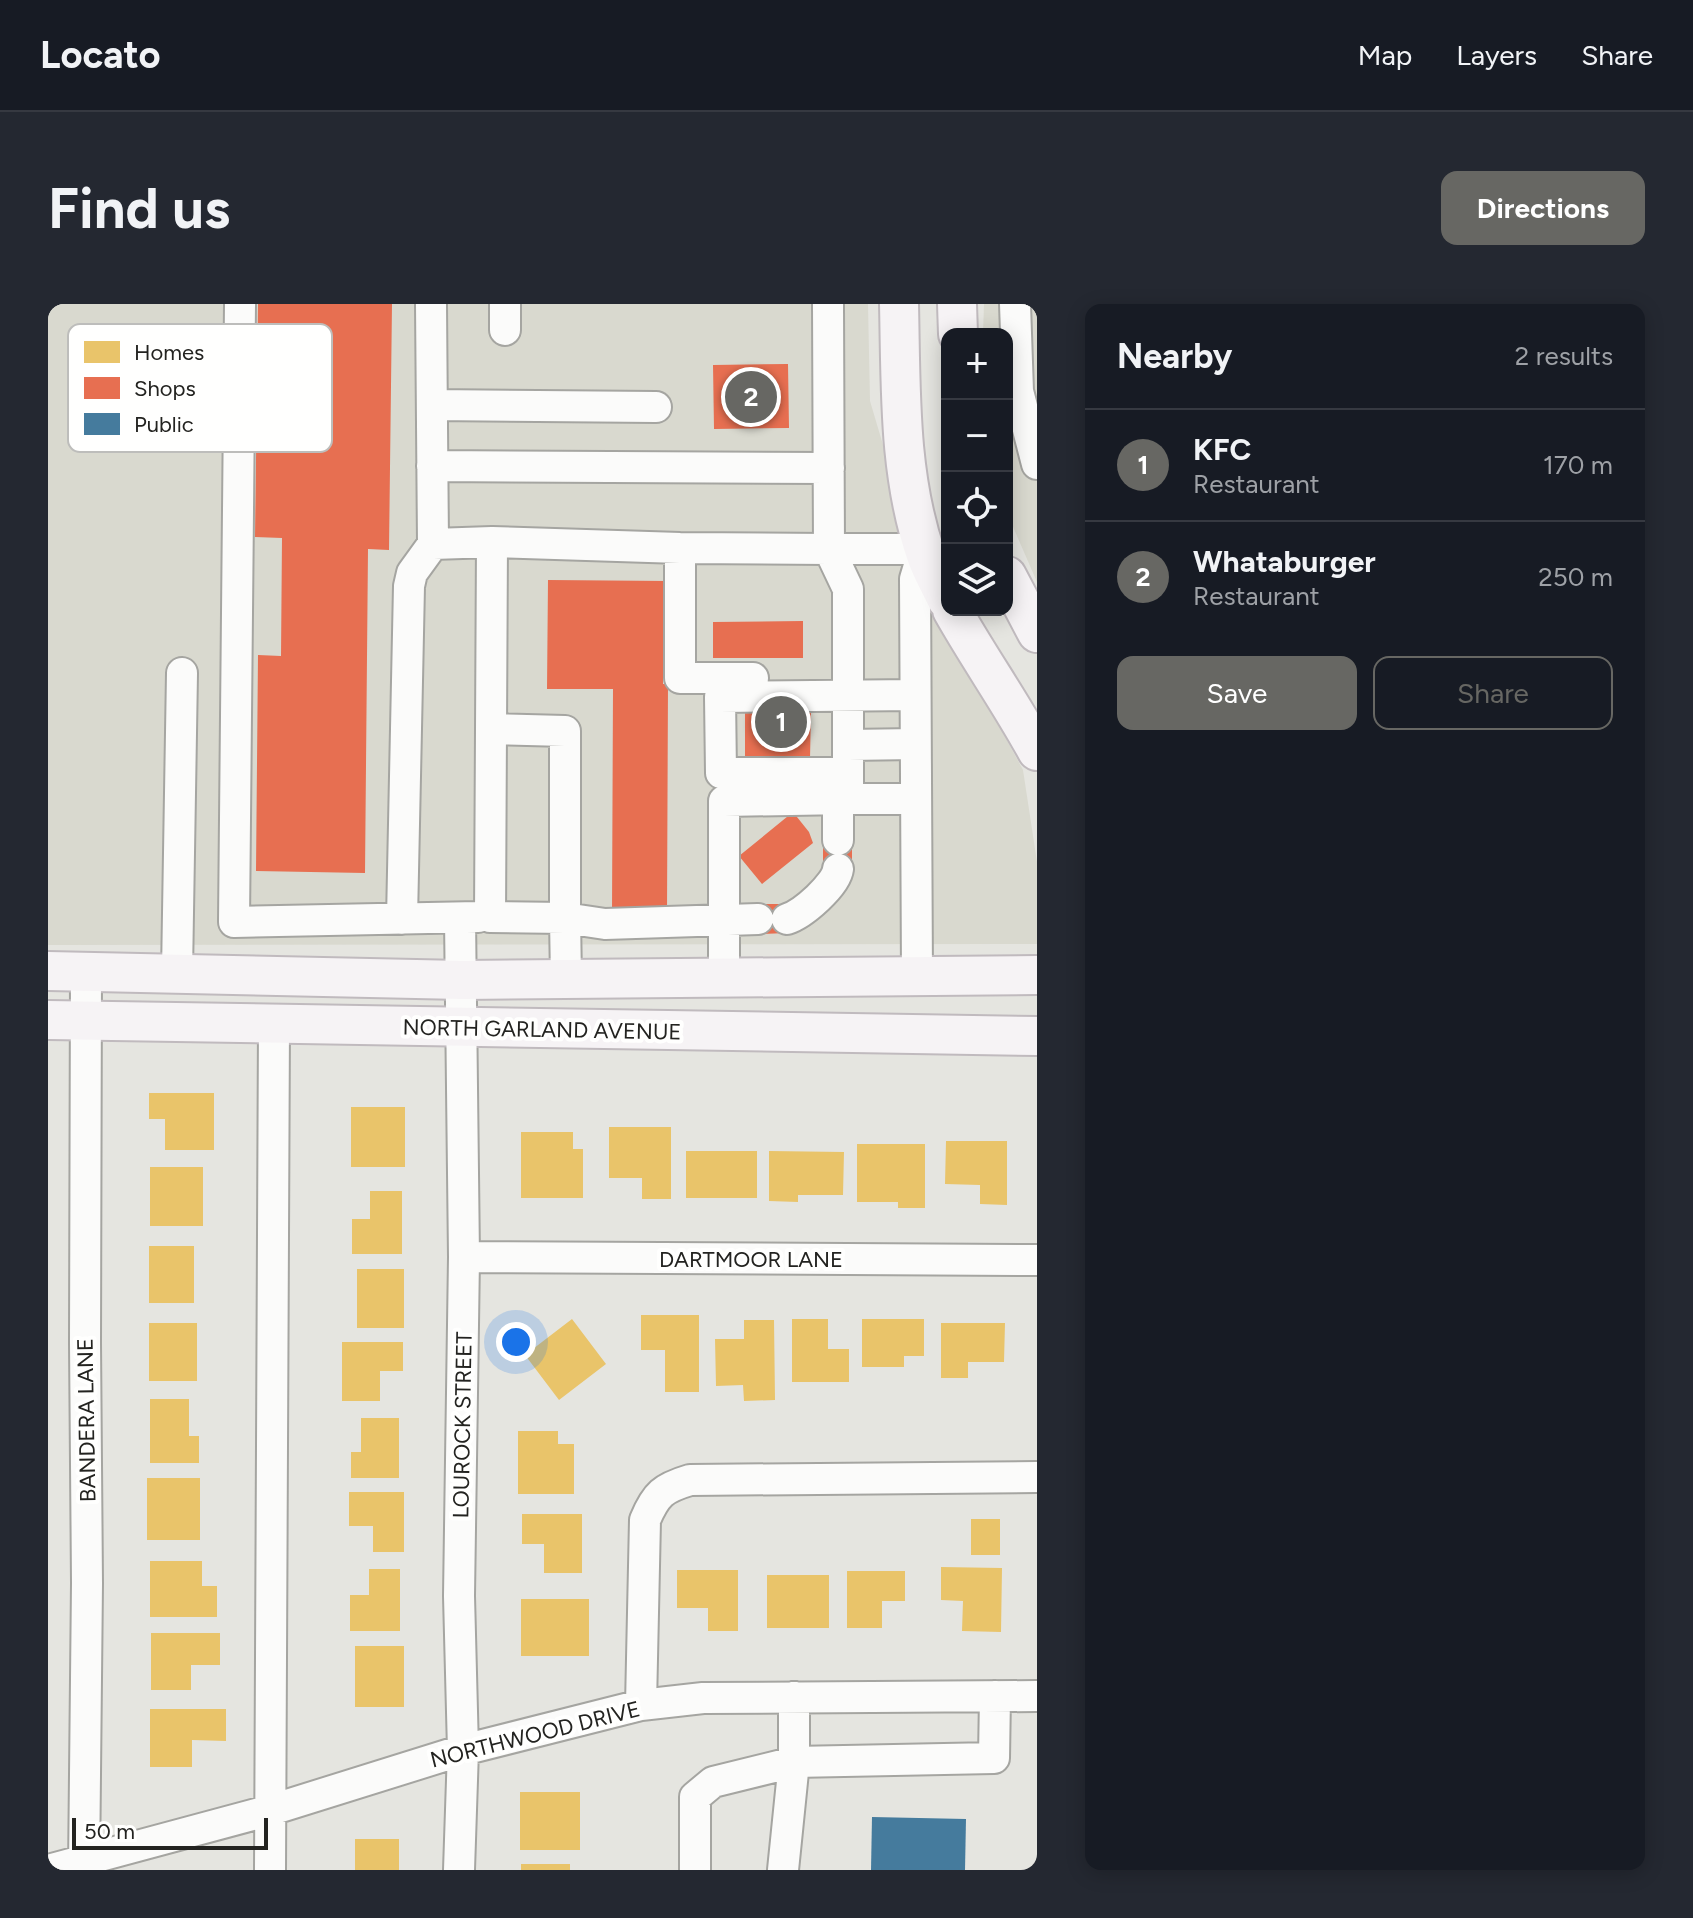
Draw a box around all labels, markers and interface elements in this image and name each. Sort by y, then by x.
text: Locato [40,32,161,78]
text: Map [1358,38,1412,72]
text: Layers [1456,38,1537,72]
text: Share [1581,38,1653,72]
button: Directions [1441,171,1645,245]
text: Find us [48,175,230,242]
legend [68,324,332,452]
map controls [941,328,1013,616]
button: + [941,328,1013,400]
text: Nearby [1117,336,1232,377]
text: Homes [134,339,204,366]
text: 2 results [1515,340,1613,372]
pin: 2 [725,367,777,427]
text: Shops [134,375,196,402]
button: − [941,400,1013,472]
text: Public [134,411,194,438]
text: KFC [1193,431,1251,468]
text: 1 [1138,449,1148,481]
text: 170 m [1543,449,1613,481]
text: Restaurant [1193,468,1320,500]
button: locate [941,472,1013,544]
text: Whataburger [1193,543,1376,580]
button: layers [941,544,1013,616]
text: 2 [1135,561,1151,593]
text: 250 m [1538,561,1613,593]
text: Restaurant [1193,580,1320,612]
button: Save [1117,656,1357,730]
button: Share [1373,656,1613,730]
pin: 1 [755,692,807,752]
street label: NORTH GARLAND AVENUE [402,1014,682,1045]
street label: DARTMOOR LANE [659,1246,843,1273]
your location [496,1322,536,1362]
street label: LOUROCK STREET [447,1331,478,1519]
street label: BANDERA LANE [72,1338,101,1502]
street label: NORTHWOOD DRIVE [427,1695,643,1774]
scale bar [72,1814,268,1850]
text: 50 m [84,1818,135,1845]

